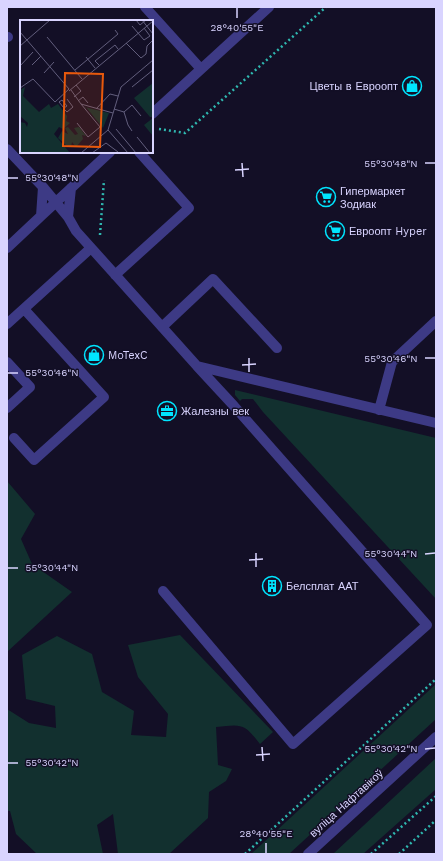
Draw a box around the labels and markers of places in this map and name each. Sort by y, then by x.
shop icon: Цветы в Евроопт [401,75,423,97]
place label: Цветы в Евроопт [310,80,398,93]
place label: Гипермаркет Зодиак [340,185,405,211]
supermarket icon: Гипермаркет Зодиак [315,186,337,208]
supermarket icon: Евроопт Hyper [324,220,346,242]
place label: Евроопт Hyper [349,225,427,238]
shop icon: MoTexC [83,344,105,366]
place label: MoTexC [108,349,148,362]
office icon: Жалезны век [156,400,178,422]
place label: Жалезны век [181,405,249,418]
building icon: Белсплат ААТ [261,575,283,597]
place label: Белсплат ААТ [286,580,359,593]

